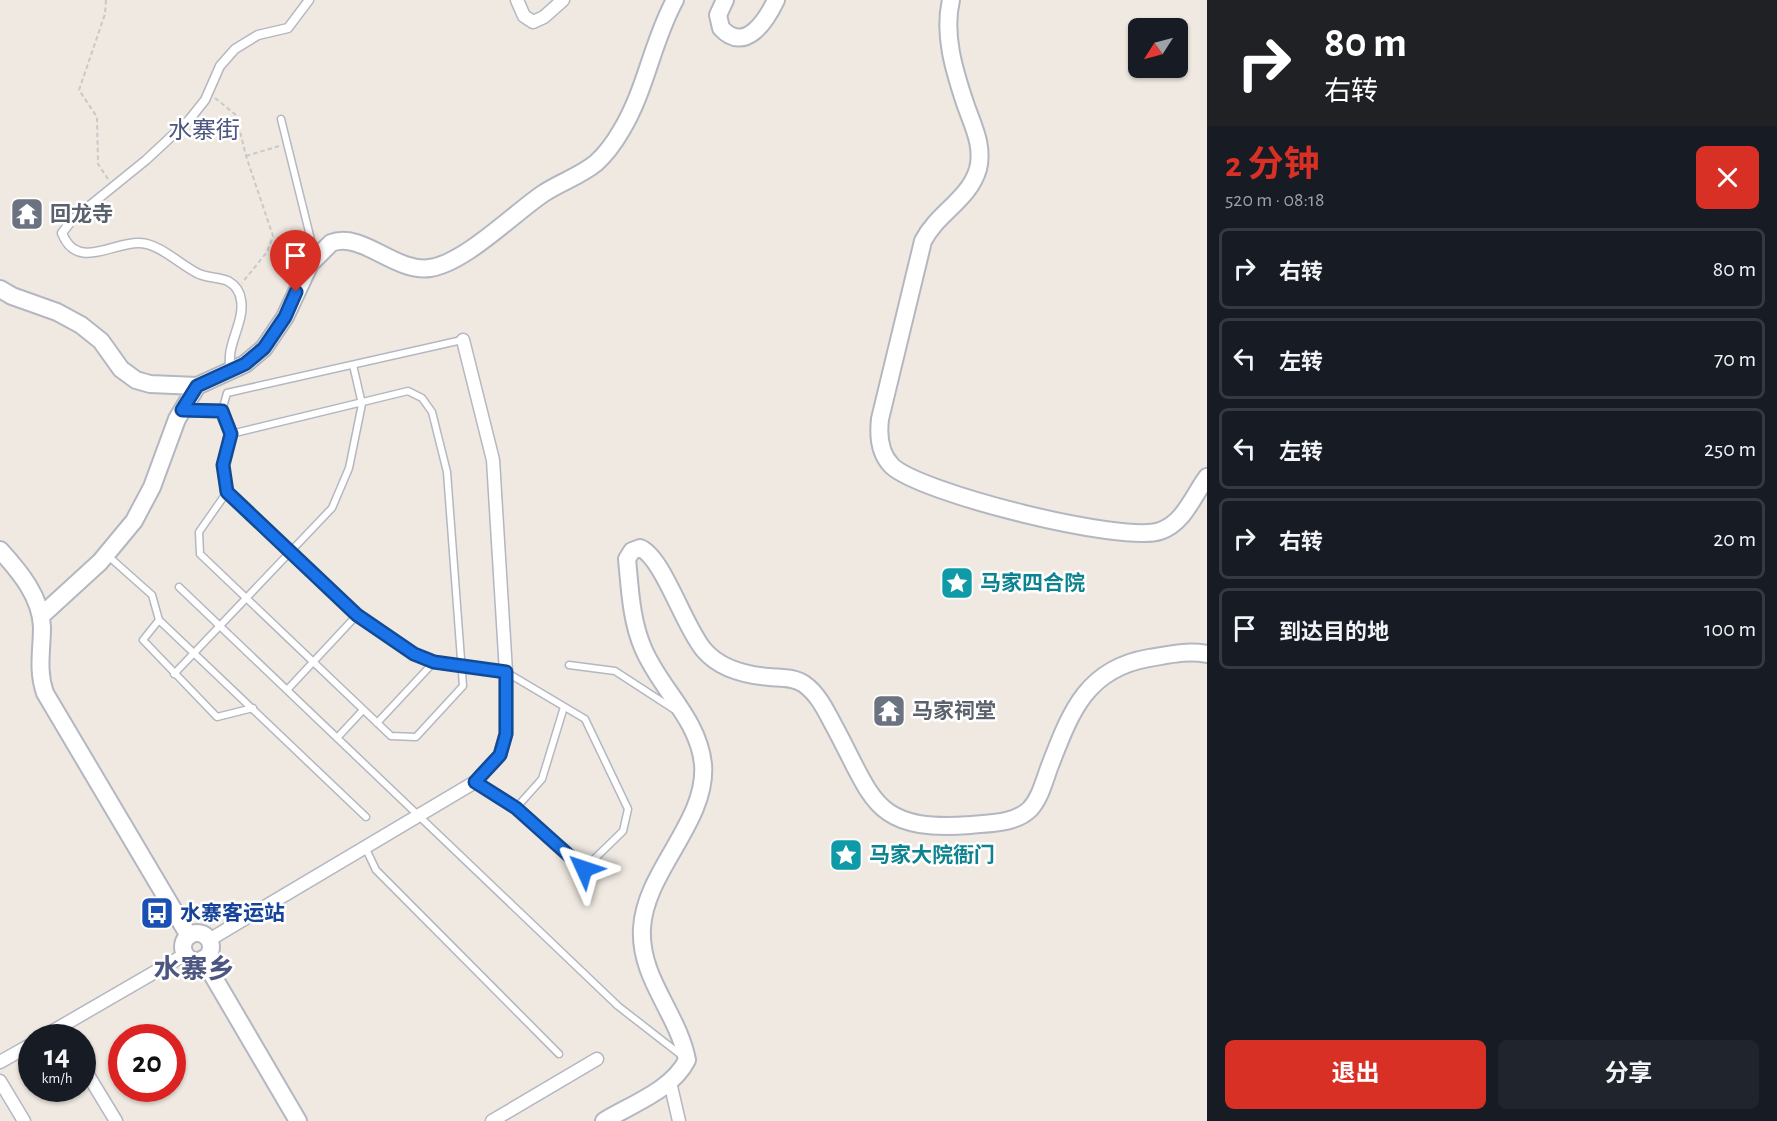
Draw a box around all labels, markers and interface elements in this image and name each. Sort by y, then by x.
north arrow [1128,18,1188,78]
map controls [1128,18,1188,78]
text: 80 m [1324,22,1407,64]
icon: right [1225,24,1303,102]
text: 右转 [1324,78,1378,105]
district label: 水寨街 [168,117,240,143]
button: close [1696,146,1759,209]
text: 2 分钟 [1225,147,1319,183]
text: 520 m · 08:18 [1225,190,1324,210]
temple icon: 回龙寺 [9,196,45,232]
place label: 回龙寺 [50,202,113,225]
pin [270,230,321,292]
icon: arrive [279,239,312,272]
icon: right [1228,252,1261,285]
text: 80 m [1713,258,1756,280]
text: 右转 [1279,261,1323,283]
icon: left [1228,342,1261,375]
text: 70 m [1714,348,1756,370]
text: 左转 [1279,351,1323,373]
icon: left [1228,432,1261,465]
text: 250 m [1704,438,1756,460]
text: 左转 [1279,441,1323,463]
icon: right [1228,522,1261,555]
text: 20 m [1713,528,1756,550]
text: 右转 [1279,531,1323,553]
place icon: 马家四合院 [939,565,975,601]
place label: 马家四合院 [980,571,1085,594]
icon: arrive [1228,612,1261,645]
text: 100 m [1704,618,1756,640]
text: 到达目的地 [1279,621,1389,643]
temple icon: 马家祠堂 [871,693,907,729]
place label: 马家祠堂 [912,699,996,722]
position arrow [552,837,616,901]
place icon: 马家大院衙门 [828,837,864,873]
place label: 马家大院衙门 [869,843,995,866]
bus stop icon: 水寨客运站 [139,895,175,931]
place label: 水寨客运站 [180,901,285,924]
district label: 水寨乡 [154,954,235,983]
speed limit sign: 20 [108,1024,186,1102]
button: 退出 [1225,1040,1486,1109]
button: 分享 [1498,1040,1759,1109]
text: 14 [44,1041,70,1071]
text: km/h [42,1071,72,1086]

